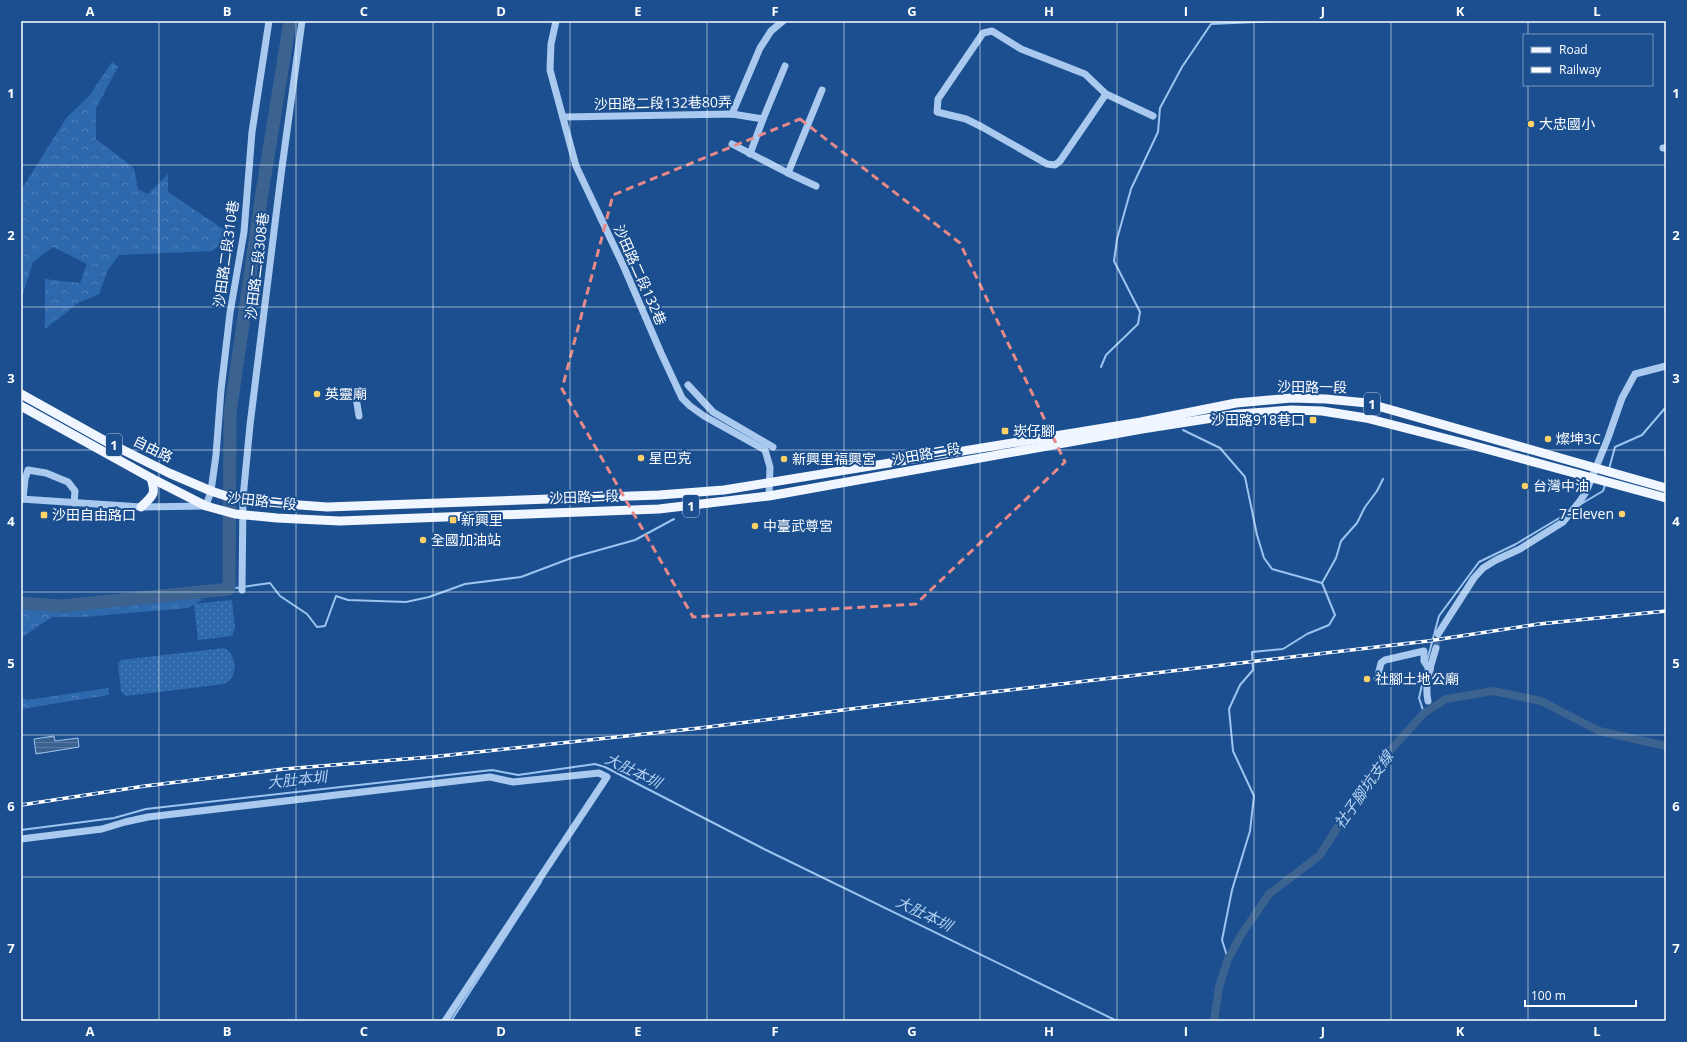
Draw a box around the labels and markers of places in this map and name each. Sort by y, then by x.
place label: 大忠國小 [1539,114,1595,133]
marker: 大忠國小 [1526,119,1536,129]
place label: 英靈廟 [325,384,367,403]
marker: 英靈廟 [312,389,322,399]
place label: 沙田路918巷口 [1211,410,1305,429]
marker: 沙田路918巷口 [1308,415,1318,425]
place label: 崁仔腳 [1013,421,1055,440]
marker: 崁仔腳 [1000,426,1010,436]
place label: 燦坤3C [1556,429,1601,448]
marker: 燦坤3C [1543,434,1553,444]
place label: 星巴克 [649,448,691,467]
place label: 新興里福興宮 [792,449,876,468]
marker: 星巴克 [636,453,646,463]
marker: 新興里福興宮 [779,454,789,464]
place label: 台灣中油 [1533,476,1589,495]
marker: 台灣中油 [1520,481,1530,491]
place label: 7-Eleven [1559,504,1614,523]
place label: 沙田自由路口 [52,505,136,524]
marker: 7-Eleven [1617,509,1627,519]
marker: 沙田自由路口 [39,510,49,520]
place label: 新興里 [461,510,503,529]
marker: 新興里 [448,515,458,525]
place label: 中臺武尊宮 [763,516,833,535]
marker: 中臺武尊宮 [750,521,760,531]
place label: 全國加油站 [431,530,501,549]
marker: 全國加油站 [418,535,428,545]
place label: 社腳土地公廟 [1375,669,1459,688]
marker: 社腳土地公廟 [1362,674,1372,684]

